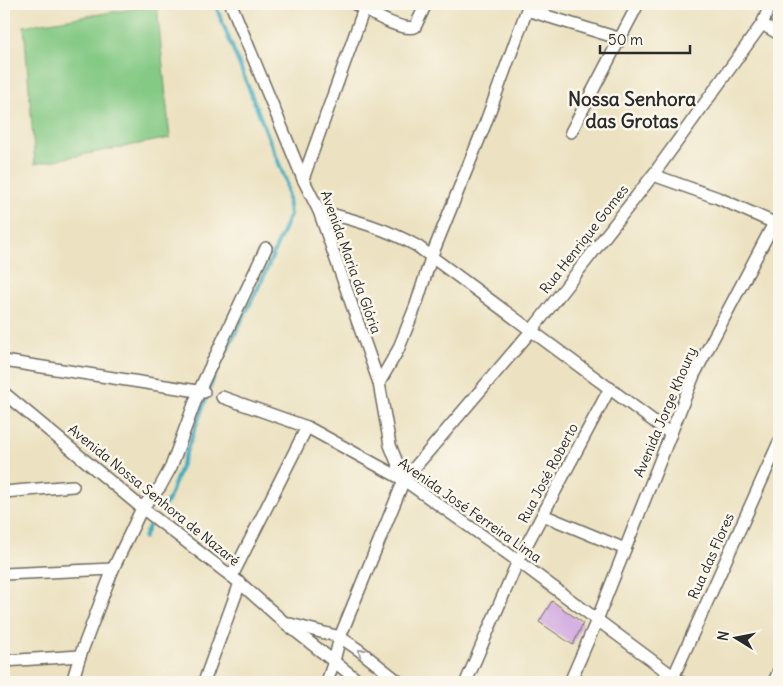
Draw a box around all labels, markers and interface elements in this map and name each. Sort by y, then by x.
scale bar [600,22,690,54]
text: 50 m [608,30,643,49]
district label: Nossa Senhora das Grotas [568,87,696,133]
street label: Rua Henrique Gomes [536,181,632,297]
street label: Avenida Maria da Glória [317,188,385,336]
street label: Avenida Jorge Khoury [629,344,701,480]
street label: Avenida Nossa Senhora de Nazaré [64,420,244,570]
street label: Rua José Roberto [514,420,582,526]
street label: Avenida José Ferreira Lima [395,454,545,566]
street label: Rua das Flores [684,510,738,602]
north arrow [710,614,760,664]
text: N [713,629,733,642]
one-way arrow [357,648,366,657]

